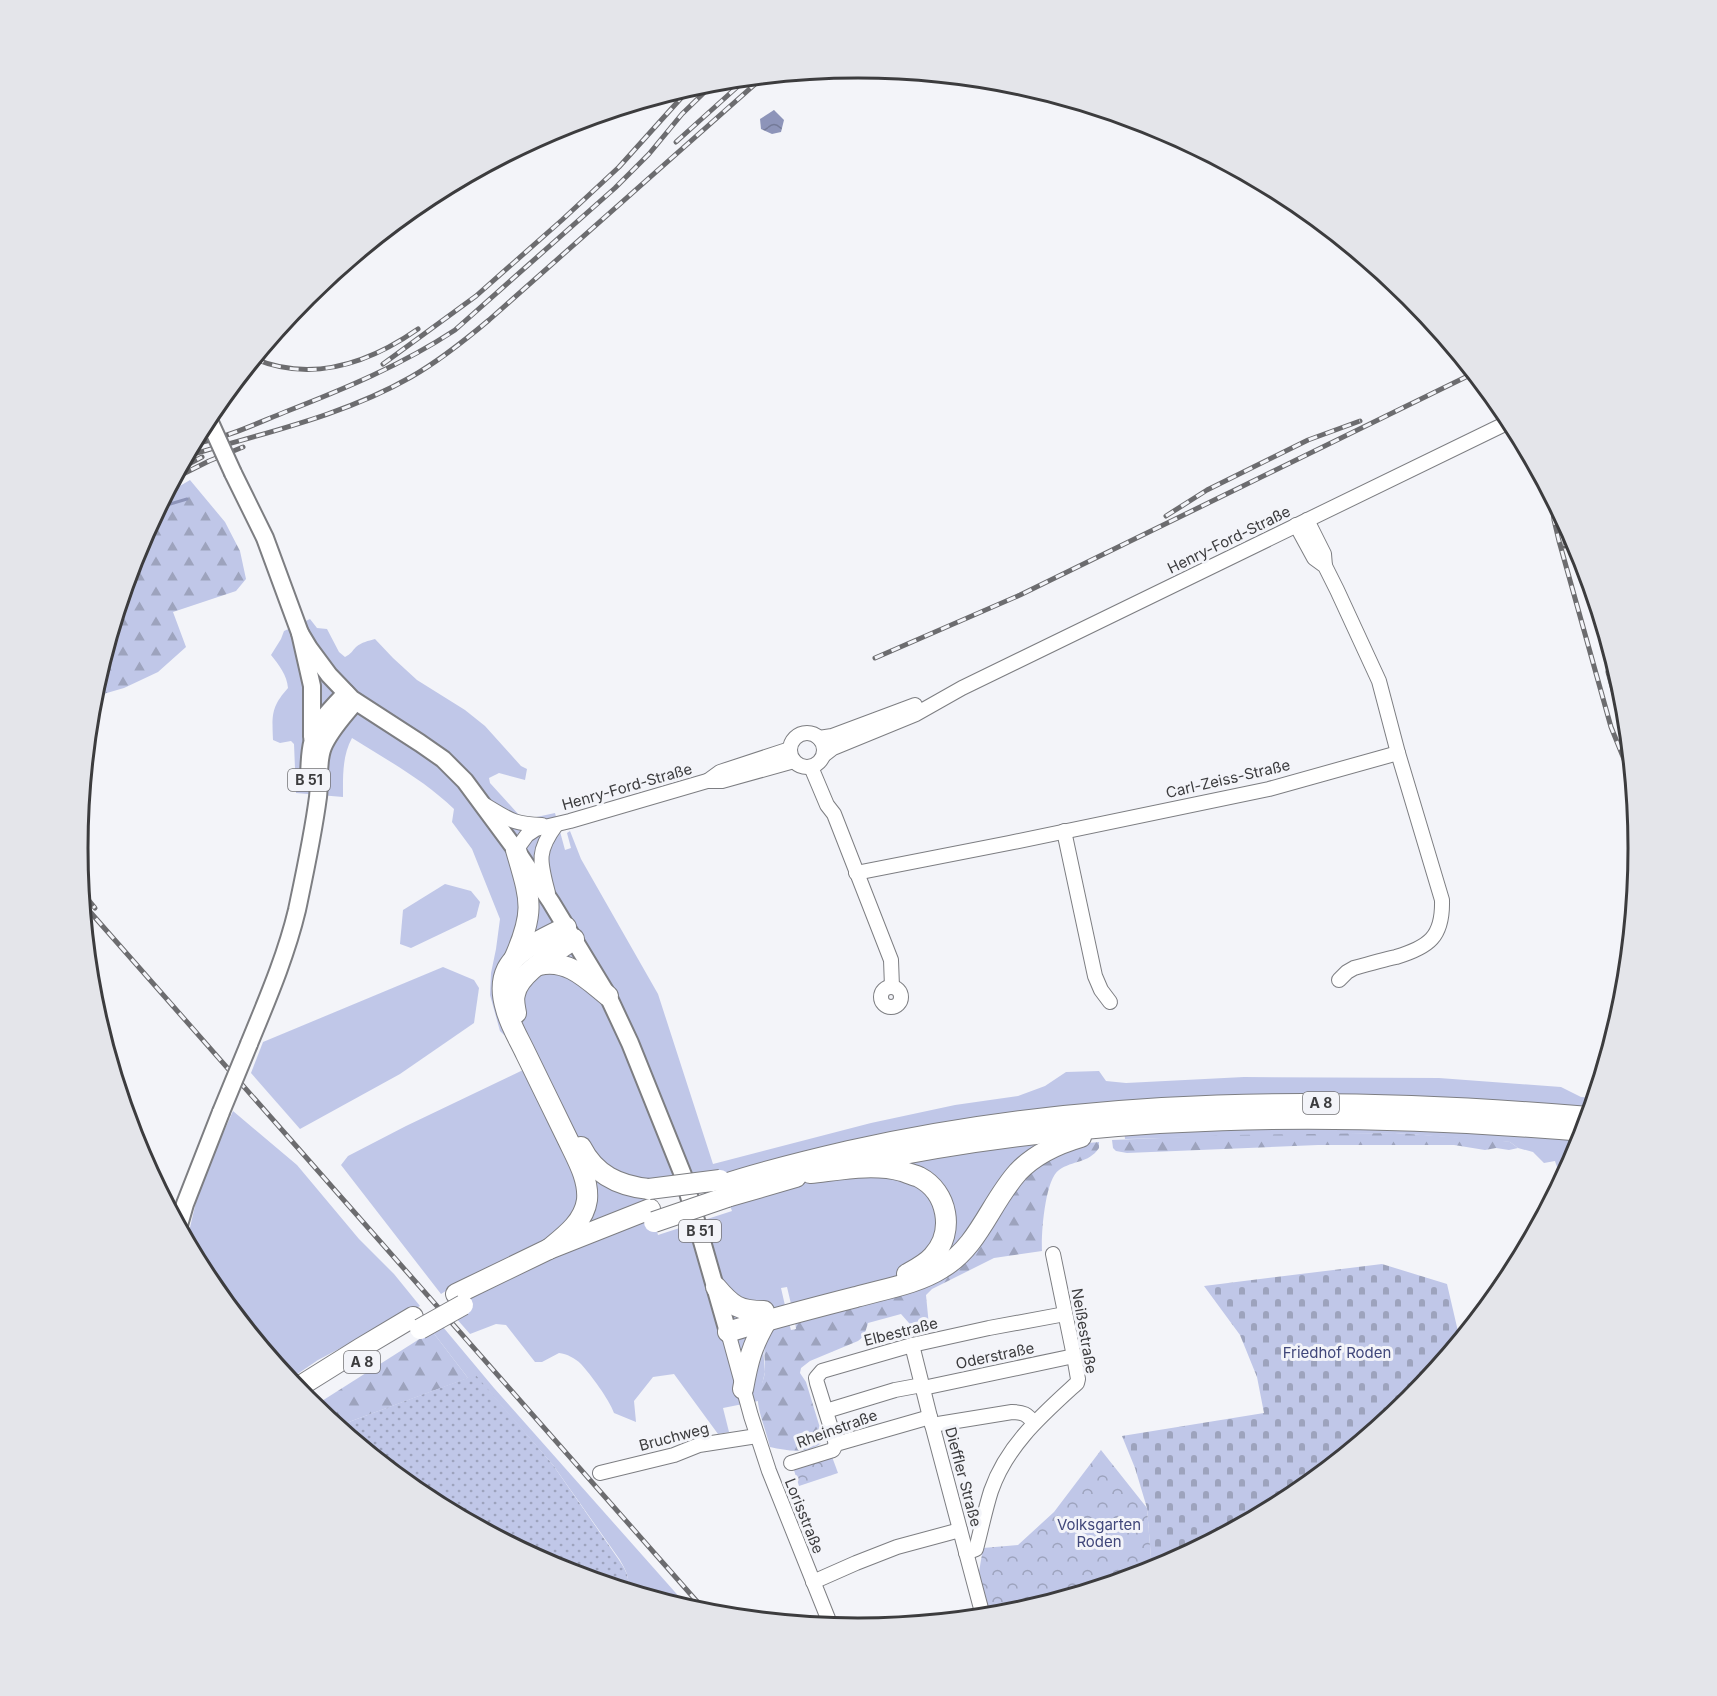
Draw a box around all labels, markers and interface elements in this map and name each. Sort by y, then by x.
street label: Henry-Ford-Straße [1164,501,1293,578]
street label: Carl-Zeiss-Straße [1164,755,1292,802]
street label: Henry-Ford-Straße [560,759,694,814]
road number: B 51 [288,769,330,791]
road number: A 8 [1303,1092,1339,1114]
road number: B 51 [679,1220,721,1242]
street label: Neißestraße [1068,1287,1101,1375]
street label: Elbestraße [862,1313,940,1350]
street label: Oderstraße [954,1338,1036,1373]
park label: Friedhof Roden [1283,1343,1391,1362]
road number: A 8 [344,1351,380,1373]
street label: Rheinstraße [794,1405,880,1452]
street label: Bruchweg [637,1418,711,1455]
street label: Dieffler Straße [941,1425,986,1529]
street label: Lorisstraße [781,1475,828,1556]
park label: Volksgarten Roden [1057,1515,1141,1551]

